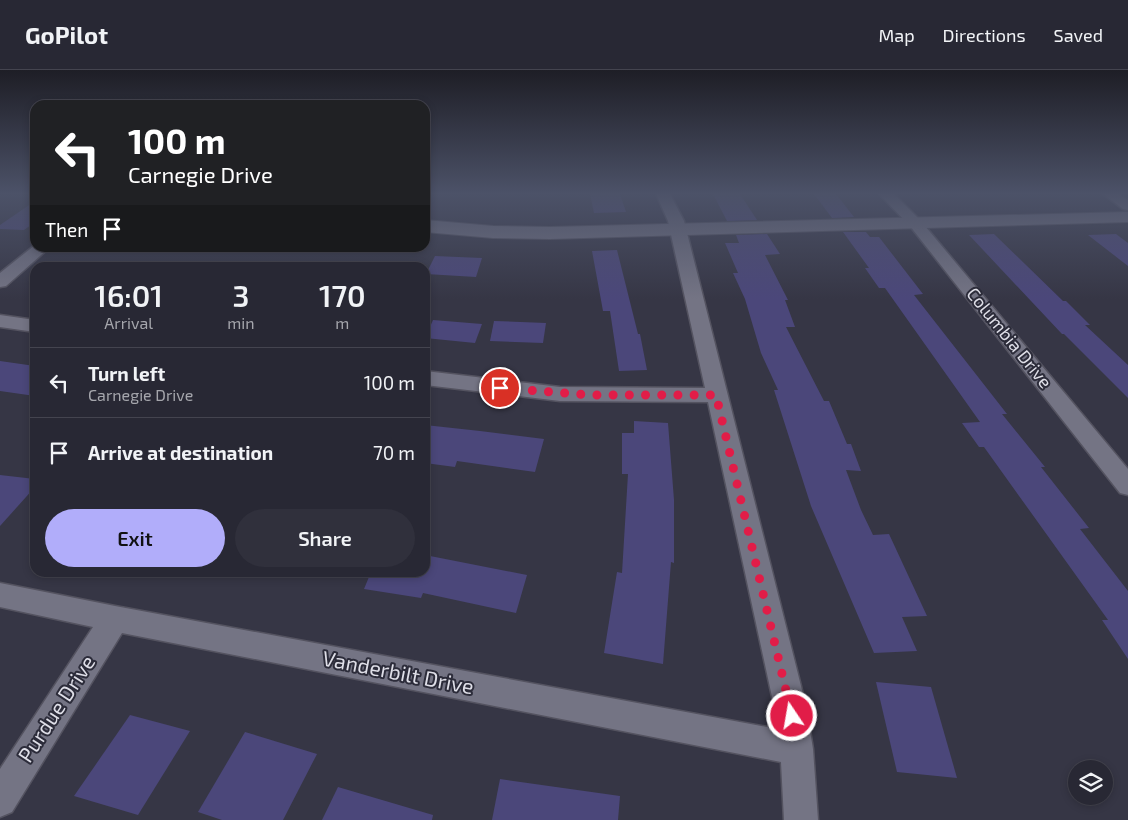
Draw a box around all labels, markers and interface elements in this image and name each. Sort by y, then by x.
text: GoPilot [25,20,108,49]
text: Map [878,24,915,46]
text: Directions [943,24,1026,46]
text: Saved [1054,24,1103,46]
text: 100 m [128,119,226,161]
icon: left [45,120,110,185]
text: Carnegie Drive [128,161,273,187]
icon: arrive [98,215,126,243]
text: Then [45,218,88,241]
text: 16:01 [94,277,163,313]
text: 3 [232,277,249,313]
text: 170 [319,277,366,313]
street label: Columbia Drive [962,283,1057,392]
text: Arrival [104,313,153,332]
text: min [227,313,255,332]
text: m [335,313,349,332]
text: Turn left [88,362,165,385]
pin [479,367,521,409]
icon: left [45,369,73,397]
text: 100 m [364,371,415,394]
icon: arrive [486,374,514,402]
text: Carnegie Drive [88,385,193,404]
icon: arrive [45,439,73,467]
text: Arrive at destination [88,441,273,464]
text: 70 m [373,441,415,464]
button: Exit [45,509,225,567]
button: Share [235,509,415,567]
street label: Vanderbilt Drive [321,645,476,698]
street label: Purdue Drive [12,650,100,766]
position arrow [765,689,817,741]
map controls [1068,760,1113,805]
button: layers [1068,760,1113,805]

